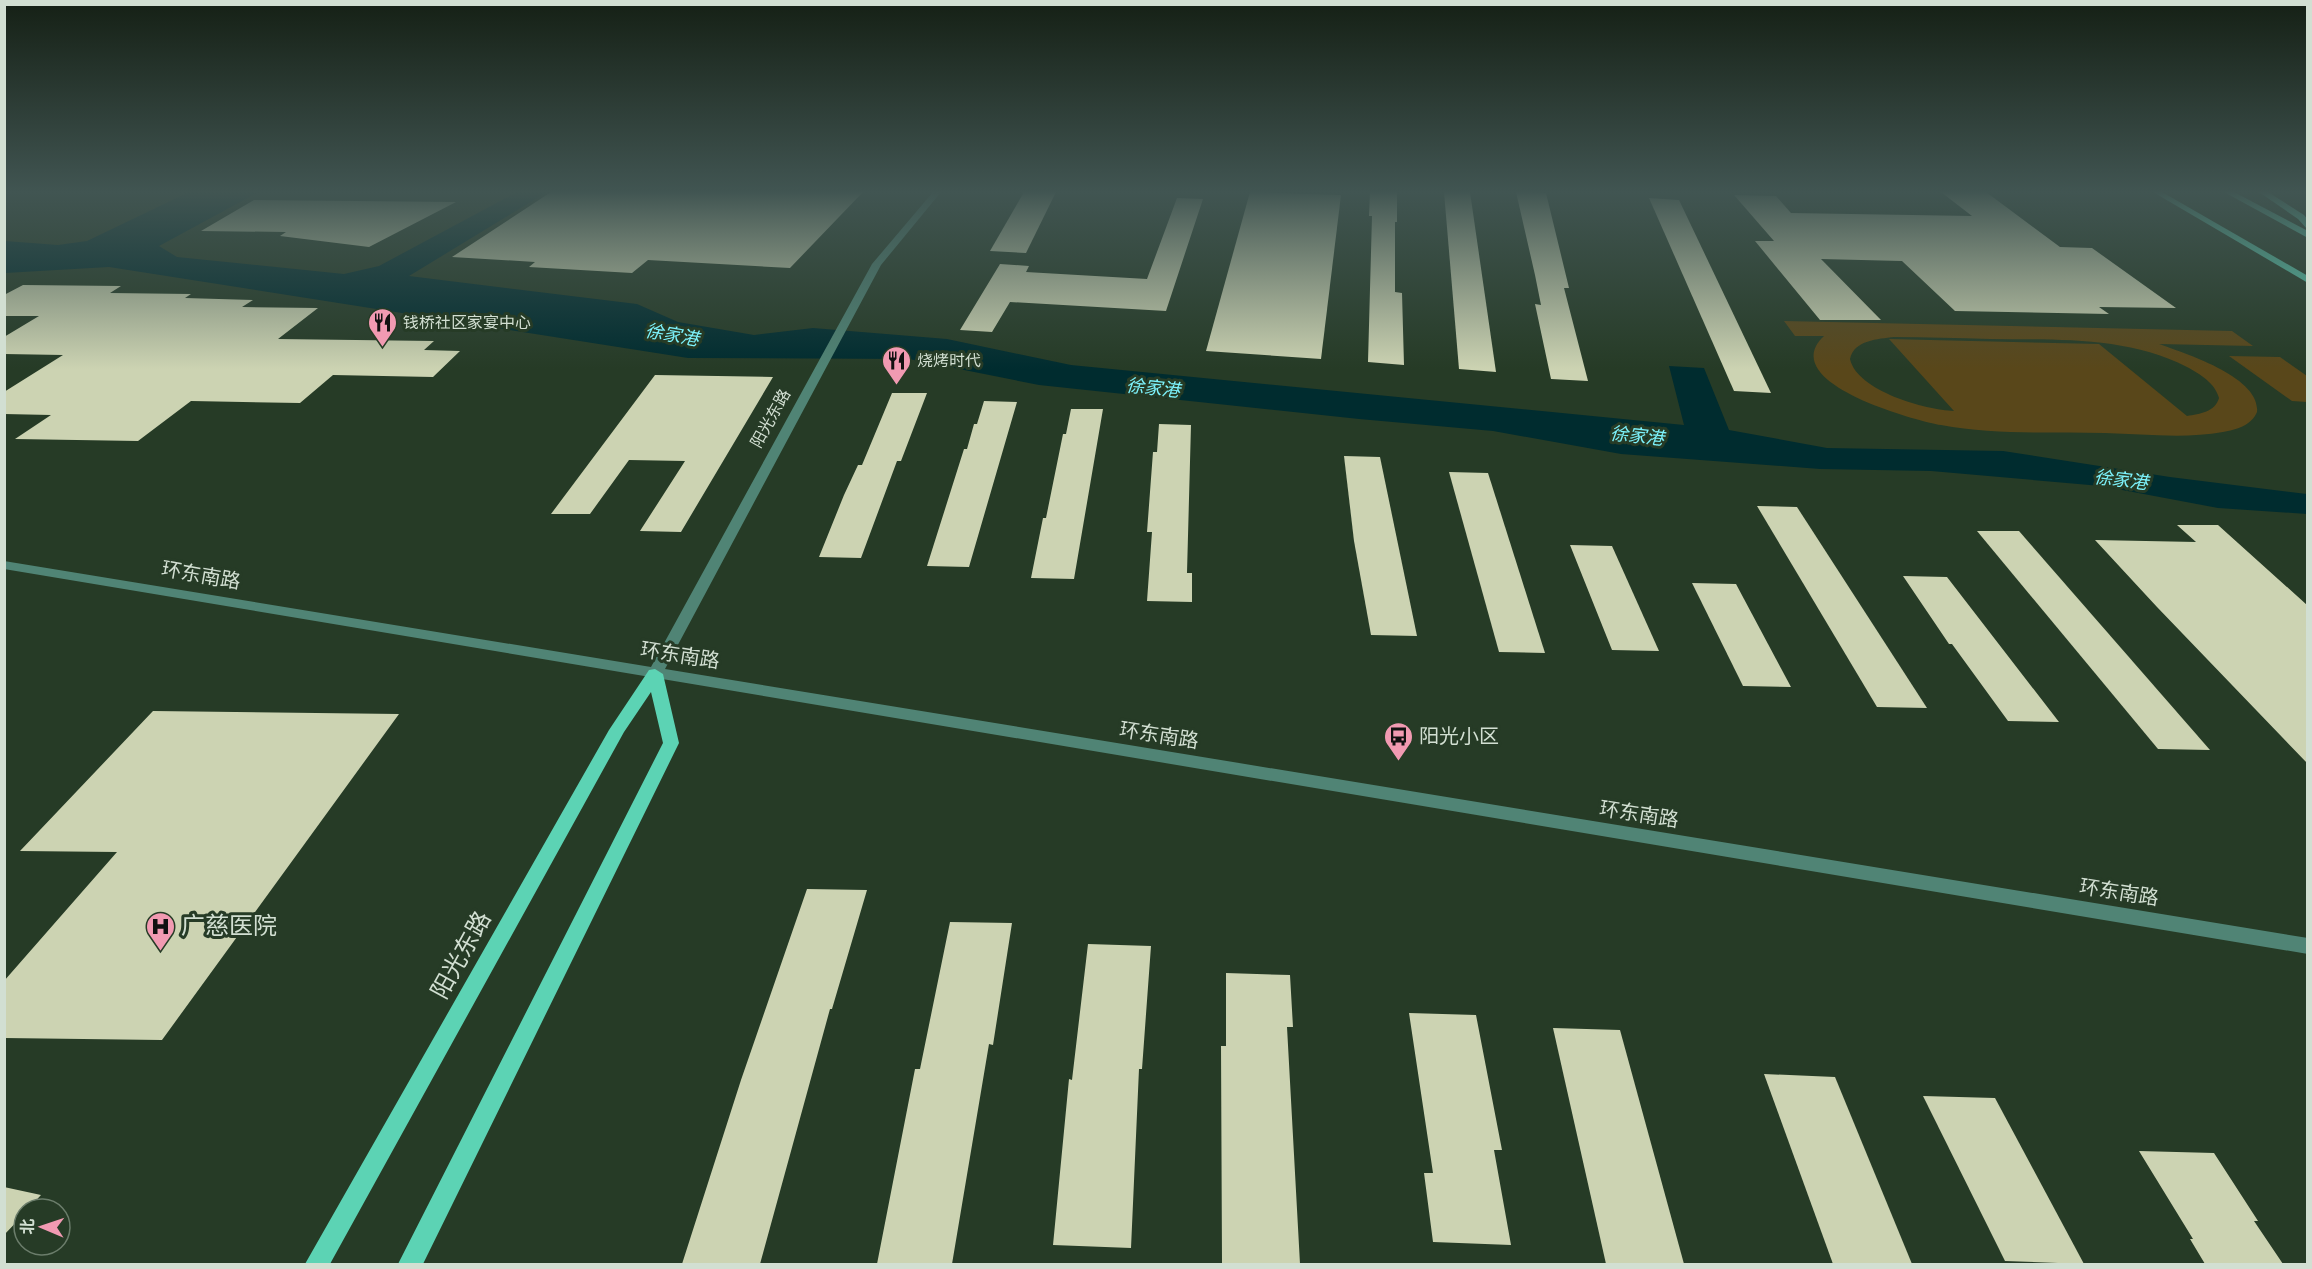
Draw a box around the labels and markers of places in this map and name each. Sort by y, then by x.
restaurant icon: 钱桥社区家宴中心 [366,306,398,348]
place label: 钱桥社区家宴中心 [403,312,531,332]
restaurant icon: 烧烤时代 [880,344,912,386]
place label: 烧烤时代 [917,350,981,370]
bus stop icon: 阳光小区 [1382,720,1414,762]
place label: 阳光小区 [1419,724,1499,748]
hospital icon: 广慈医院 [144,910,176,952]
place label: 广慈医院 [181,911,277,940]

